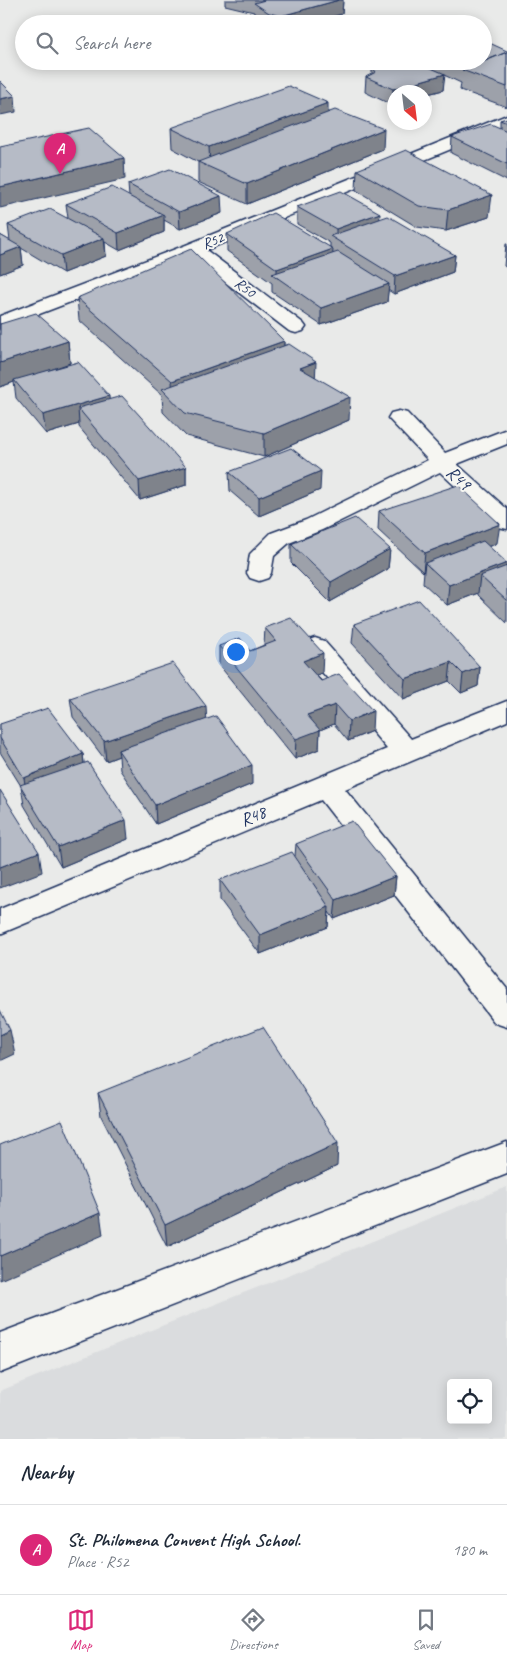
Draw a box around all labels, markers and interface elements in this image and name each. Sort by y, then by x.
search box [15,15,492,70]
icon: search [33,29,61,57]
text: Search here [73,31,150,55]
north arrow [387,85,432,130]
pin: A [44,133,76,174]
street label: R52 [199,228,228,254]
street label: R50 [231,274,260,303]
street label: R49 [442,461,477,496]
your location [223,639,249,665]
street label: R48 [237,800,271,831]
map controls [447,1379,492,1424]
button: locate [447,1379,492,1424]
text: Nearby [20,1459,73,1485]
text: St. Philomena Convent High School. [67,1528,301,1552]
text: A [32,1540,40,1560]
text: 180 m [453,1540,487,1560]
text: Place · R52 [67,1552,129,1572]
tab: Map [67,1606,95,1653]
tab: Directions [229,1606,278,1653]
tab: Saved [412,1606,440,1653]

